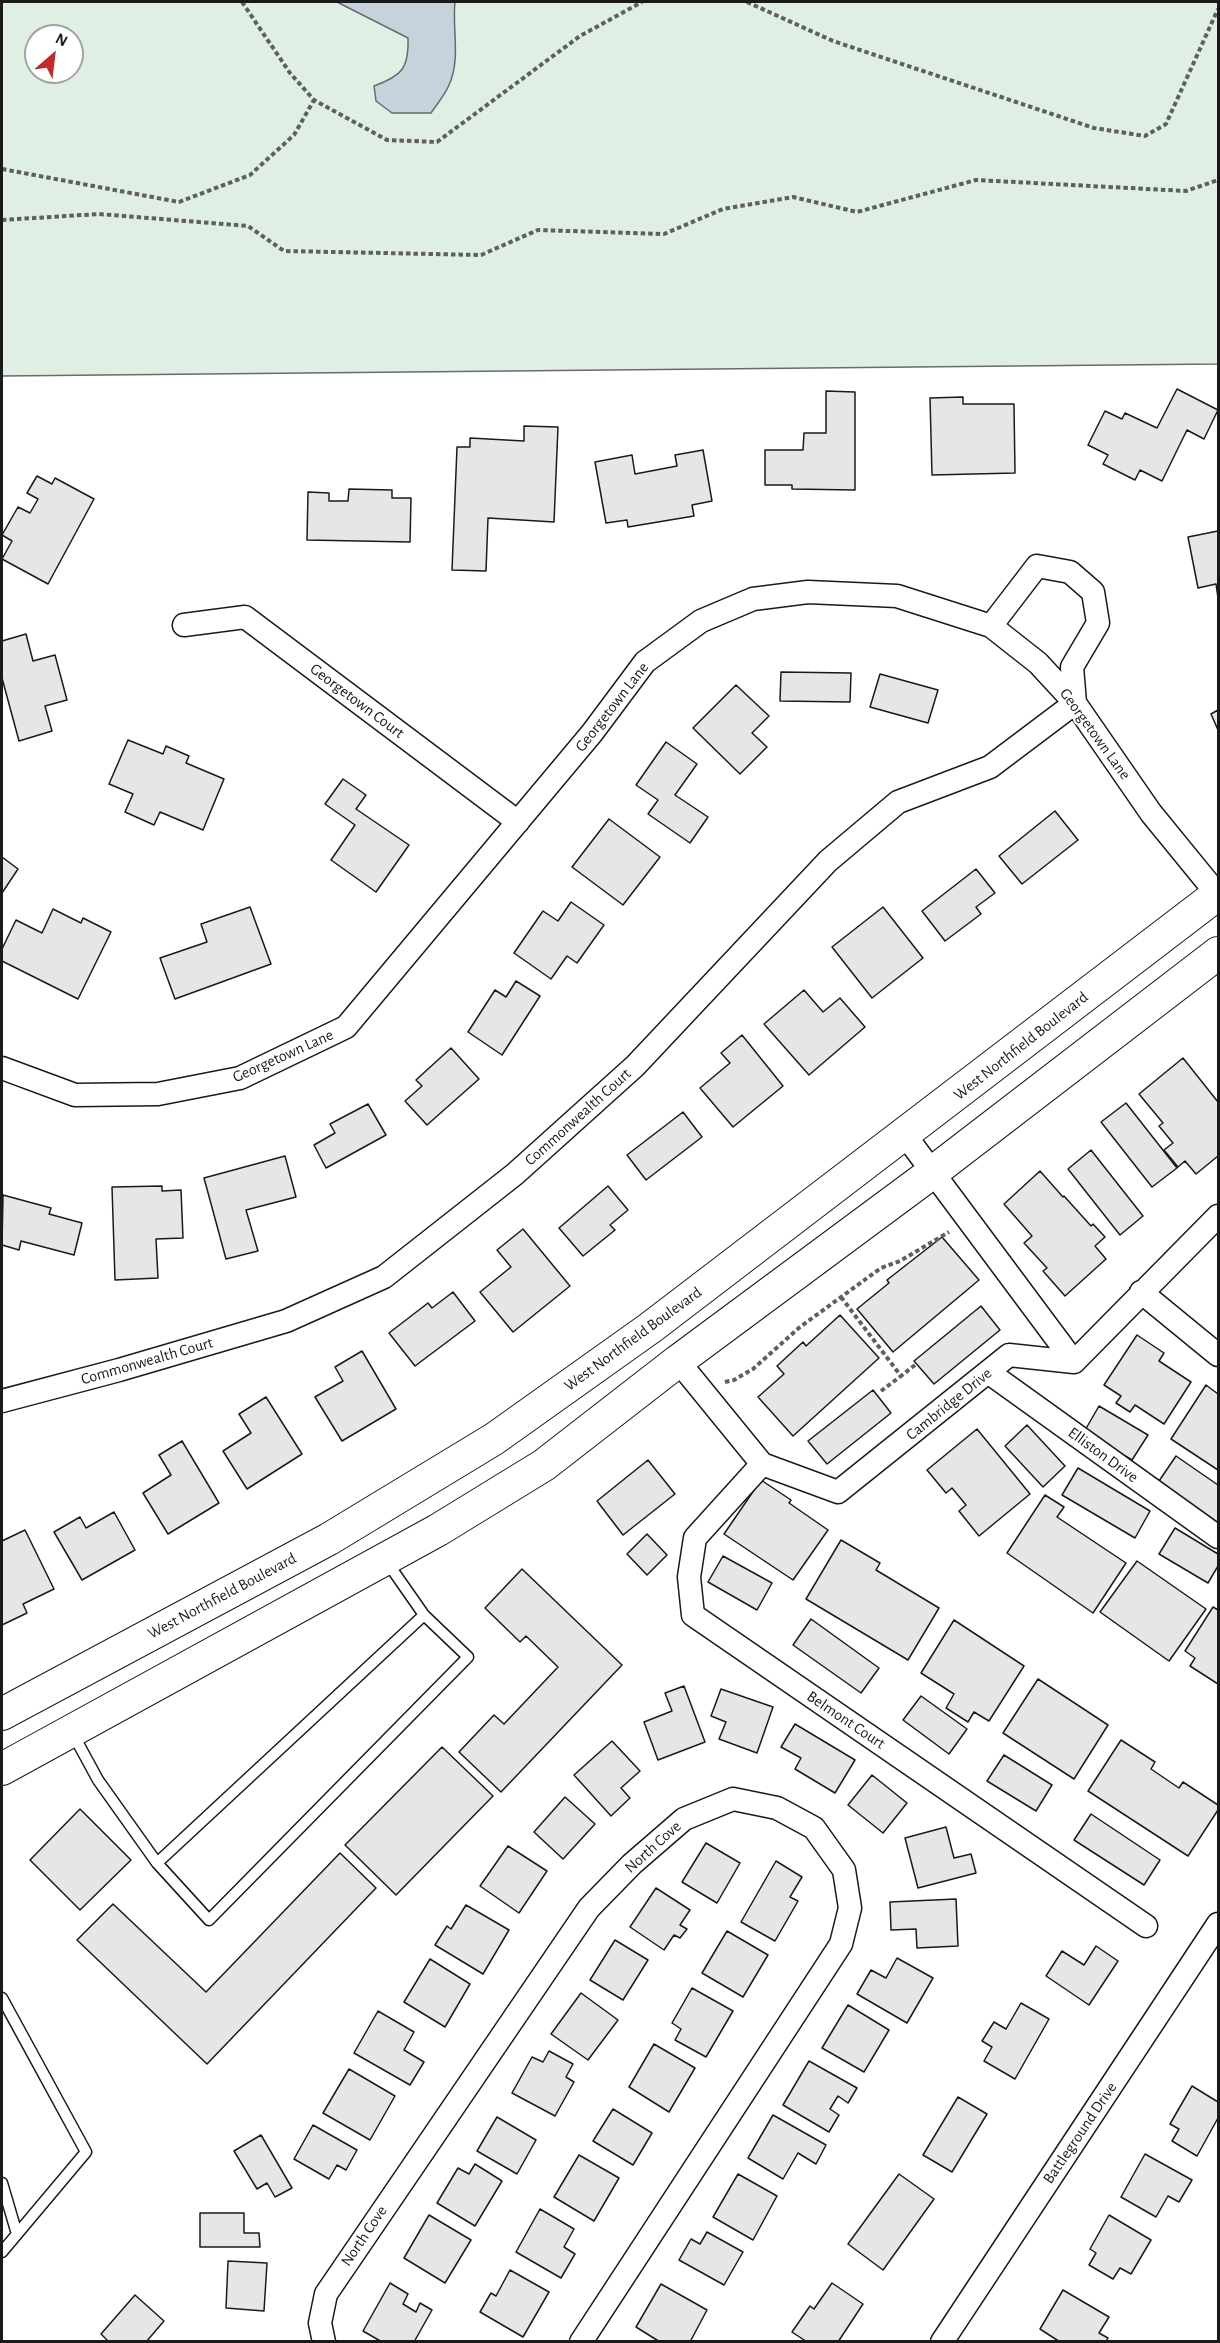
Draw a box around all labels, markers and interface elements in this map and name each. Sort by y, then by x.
north arrow [24,24,84,84]
text: N [53,30,70,50]
street label: Georgetown Lane [571,658,653,756]
street label: Georgetown Court [306,659,408,743]
street label: Georgetown Lane [1055,685,1135,783]
street label: West Northfield Boulevard [950,988,1092,1104]
street label: Georgetown Lane [230,1025,336,1087]
street label: Commonwealth Court [521,1064,635,1170]
street label: West Northfield Boulevard [560,1283,706,1395]
street label: Commonwealth Court [79,1333,215,1389]
street label: Cambridge Drive [902,1364,996,1444]
street label: Elliston Drive [1064,1423,1142,1487]
street label: West Northfield Boulevard [144,1549,300,1643]
street label: Belmont Court [803,1687,889,1753]
street label: North Cove [621,1817,685,1877]
street label: Battleground Drive [1039,2078,1121,2188]
street label: North Cove [337,2202,391,2270]

